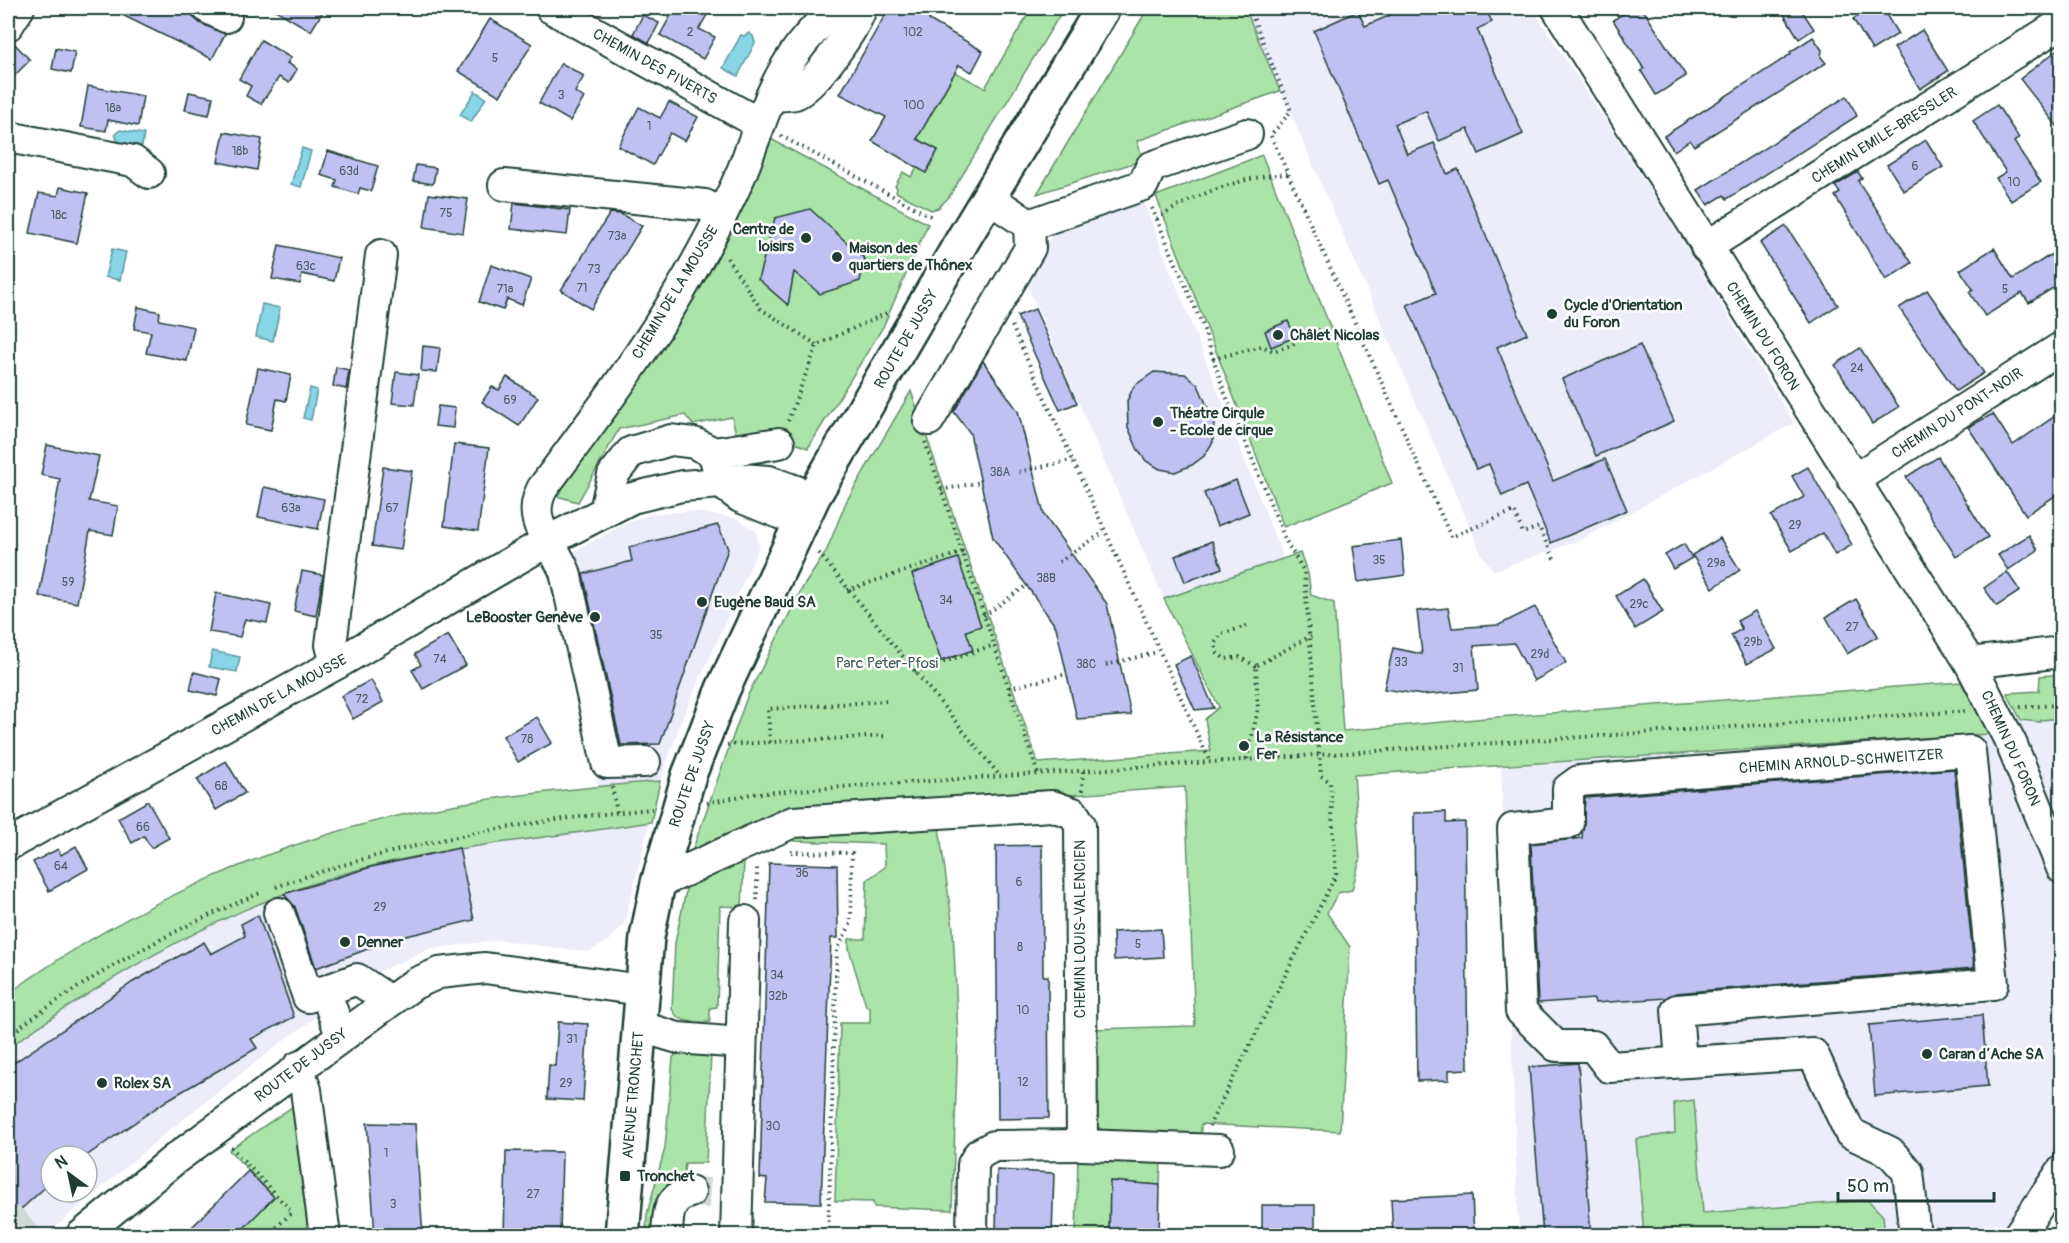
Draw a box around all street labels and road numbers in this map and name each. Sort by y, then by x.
street label: CHEMIN DES PIVERTS [589,24,720,108]
street label: CHEMIN EMILE-BRESSLER [1808,83,1961,188]
street label: CHEMIN DE LA MOUSSE [628,222,723,362]
street label: CHEMIN DU FORON [1722,278,1804,394]
street label: ROUTE DE JUSSY [870,286,943,392]
street label: CHEMIN DU PONT-NOIR [1888,364,2027,463]
street label: CHEMIN DE LA MOUSSE [208,650,351,741]
street label: CHEMIN DU FORON [1977,687,2045,809]
street label: ROUTE DE JUSSY [665,718,720,830]
street label: CHEMIN ARNOLD-SCHWEITZER [1738,745,1944,778]
street label: CHEMIN LOUIS-VALENCIEN [1071,840,1090,1018]
street label: ROUTE DE JUSSY [251,1024,352,1106]
street label: AVENUE TRONCHET [618,1031,649,1159]

